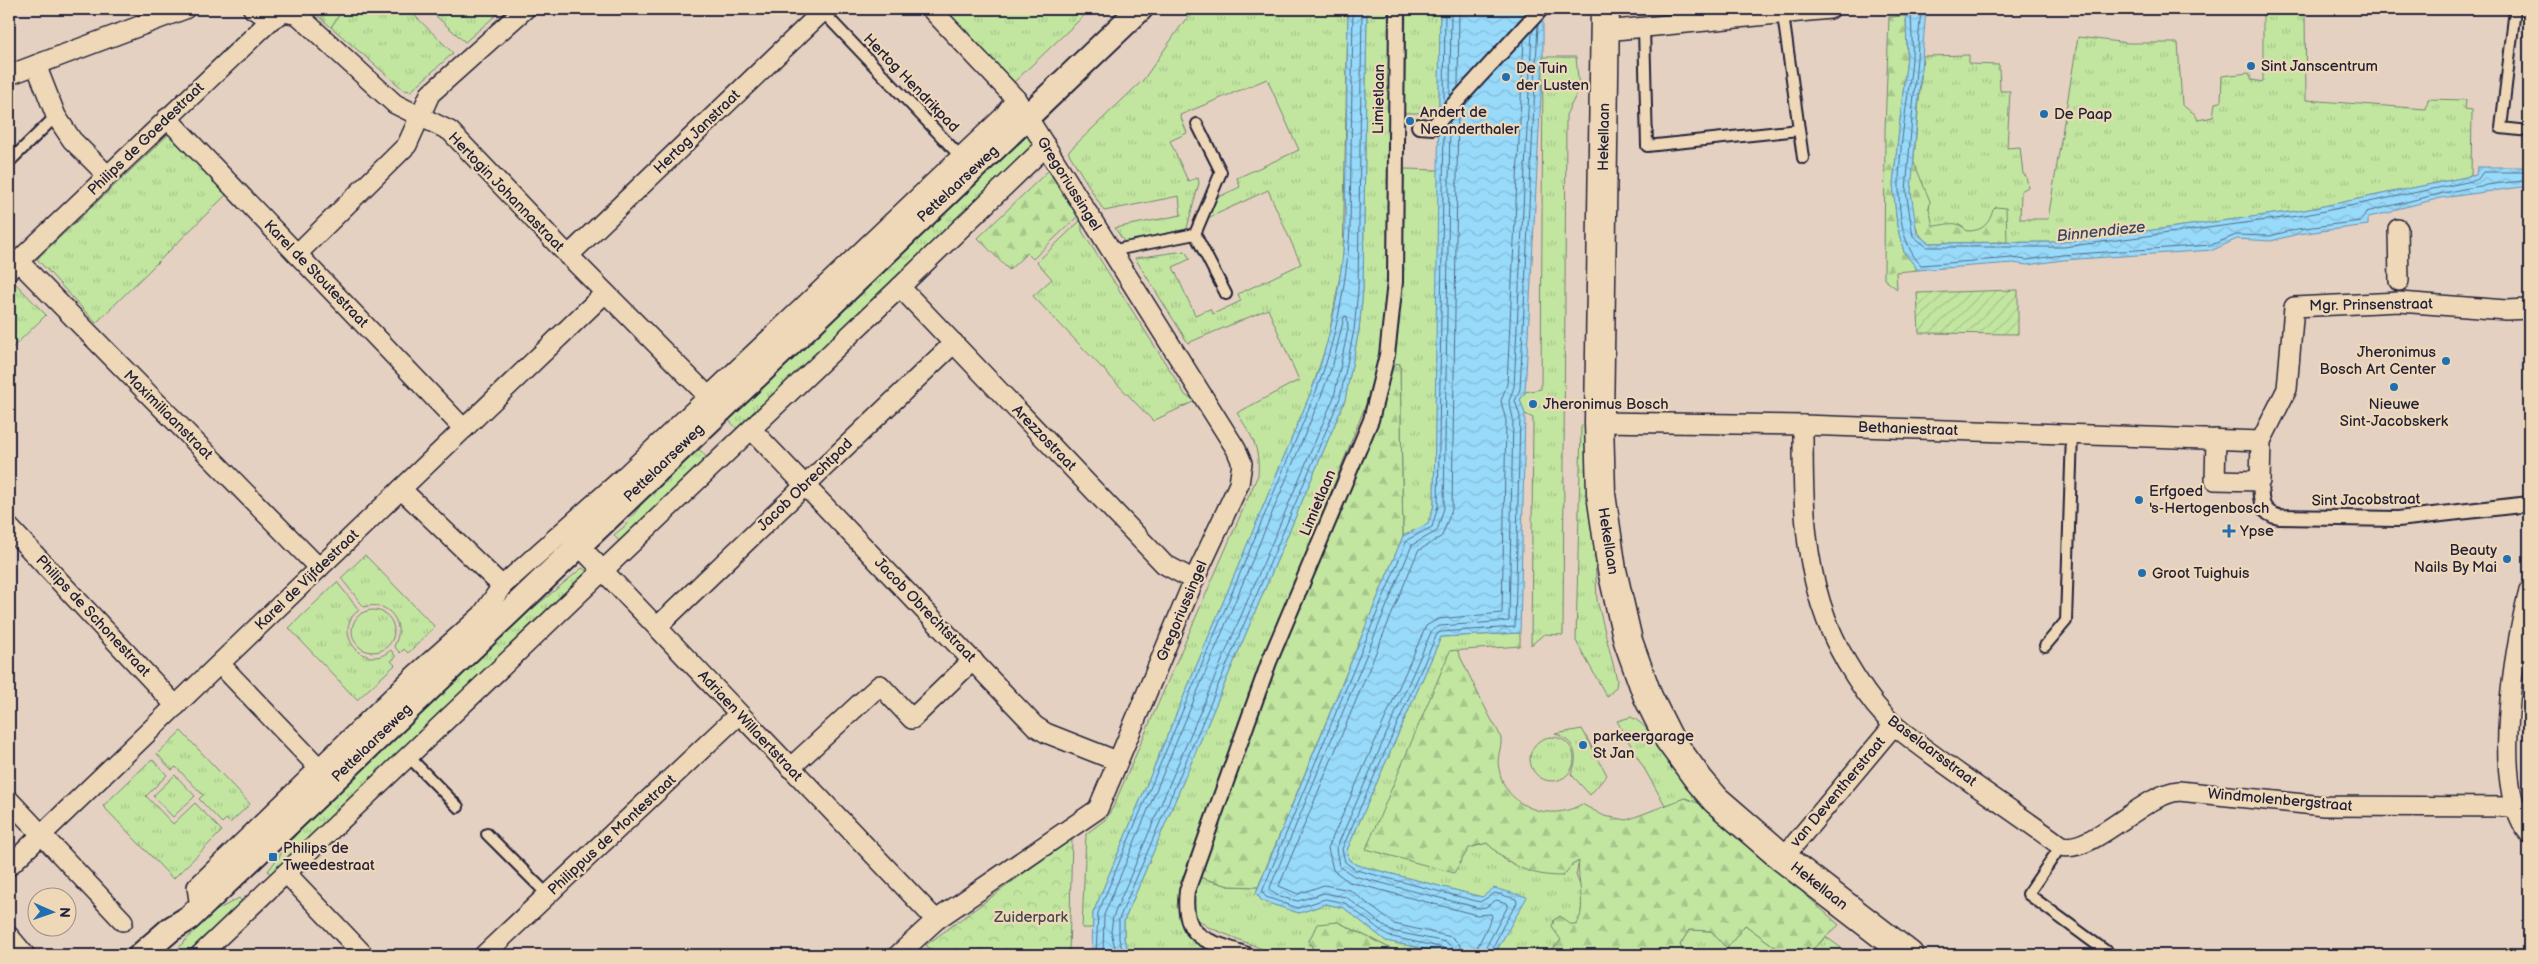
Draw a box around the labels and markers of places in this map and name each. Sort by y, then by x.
place label: Sint Janscentrum [2261,57,2378,76]
place label: De Tuin der Lusten [1516,59,1589,95]
marker: Sint Janscentrum [2245,60,2257,72]
marker: De Tuin der Lusten [1500,71,1512,83]
place label: Andert de Neanderthaler [1420,103,1520,139]
place label: De Paap [2054,105,2112,124]
marker: De Paap [2038,108,2050,120]
marker: Andert de Neanderthaler [1404,115,1416,127]
place label: Jheronimus Bosch Art Center [2320,343,2437,379]
marker: Jheronimus Bosch Art Center [2440,355,2452,367]
marker: Nieuwe Sint-Jacobskerk [2388,381,2400,393]
place label: Jheronimus Bosch [1543,395,1669,414]
place label: Nieuwe Sint-Jacobskerk [2340,395,2449,431]
marker: Jheronimus Bosch [1527,398,1539,410]
place label: Erfgoed 's-Hertogenbosch [2149,482,2269,518]
marker: Erfgoed 's-Hertogenbosch [2133,494,2145,506]
place label: Ypse [2239,522,2274,541]
marker: Ypse [2222,524,2236,538]
place label: Beauty Nails By Mai [2414,541,2497,577]
marker: Beauty Nails By Mai [2501,553,2513,565]
place label: Groot Tuighuis [2152,564,2250,583]
marker: Groot Tuighuis [2136,567,2148,579]
place label: parkeergarage St Jan [1593,727,1694,763]
marker: parkeergarage St Jan [1577,739,1589,751]
place label: Philips de Tweedestraat [283,839,375,875]
marker: Philips de Tweedestraat [267,851,279,863]

